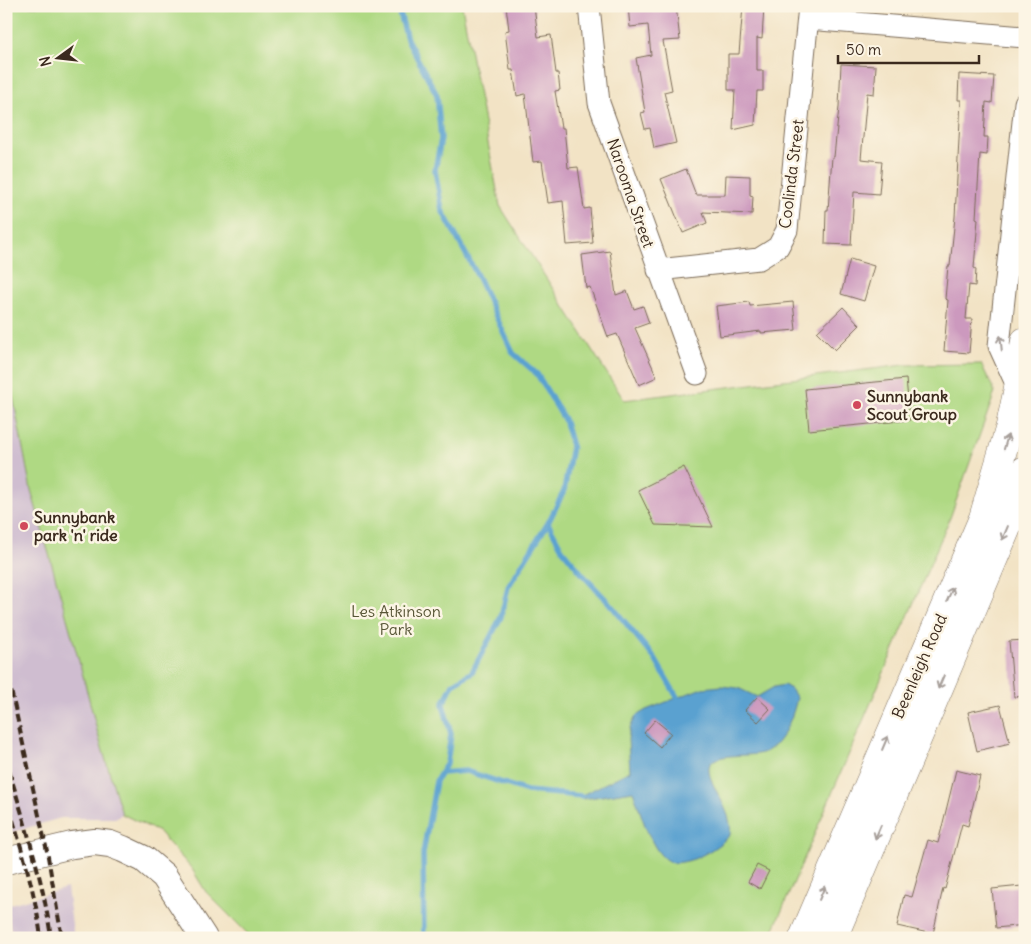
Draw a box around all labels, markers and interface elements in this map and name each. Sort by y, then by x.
north arrow [32,32,82,82]
scale bar [838,32,980,64]
text: 50 m [846,40,881,59]
text: N [35,54,55,68]
street label: Coolinda Street [774,118,808,230]
street label: Narooma Street [603,136,659,251]
one-way arrow [996,336,1006,352]
place label: Sunnybank Scout Group [867,386,957,425]
marker: Sunnybank Scout Group [851,399,863,411]
one-way arrow [1001,434,1011,450]
place label: Sunnybank park 'n' ride [34,507,118,546]
marker: Sunnybank park 'n' ride [18,520,30,532]
one-way arrow [999,525,1009,540]
one-way arrow [945,587,955,602]
park label: Les Atkinson Park [351,601,441,639]
street label: Beenleigh Road [887,611,951,721]
one-way arrow [936,674,945,690]
one-way arrow [881,736,890,751]
one-way arrow [872,824,882,839]
one-way arrow [817,886,827,901]

